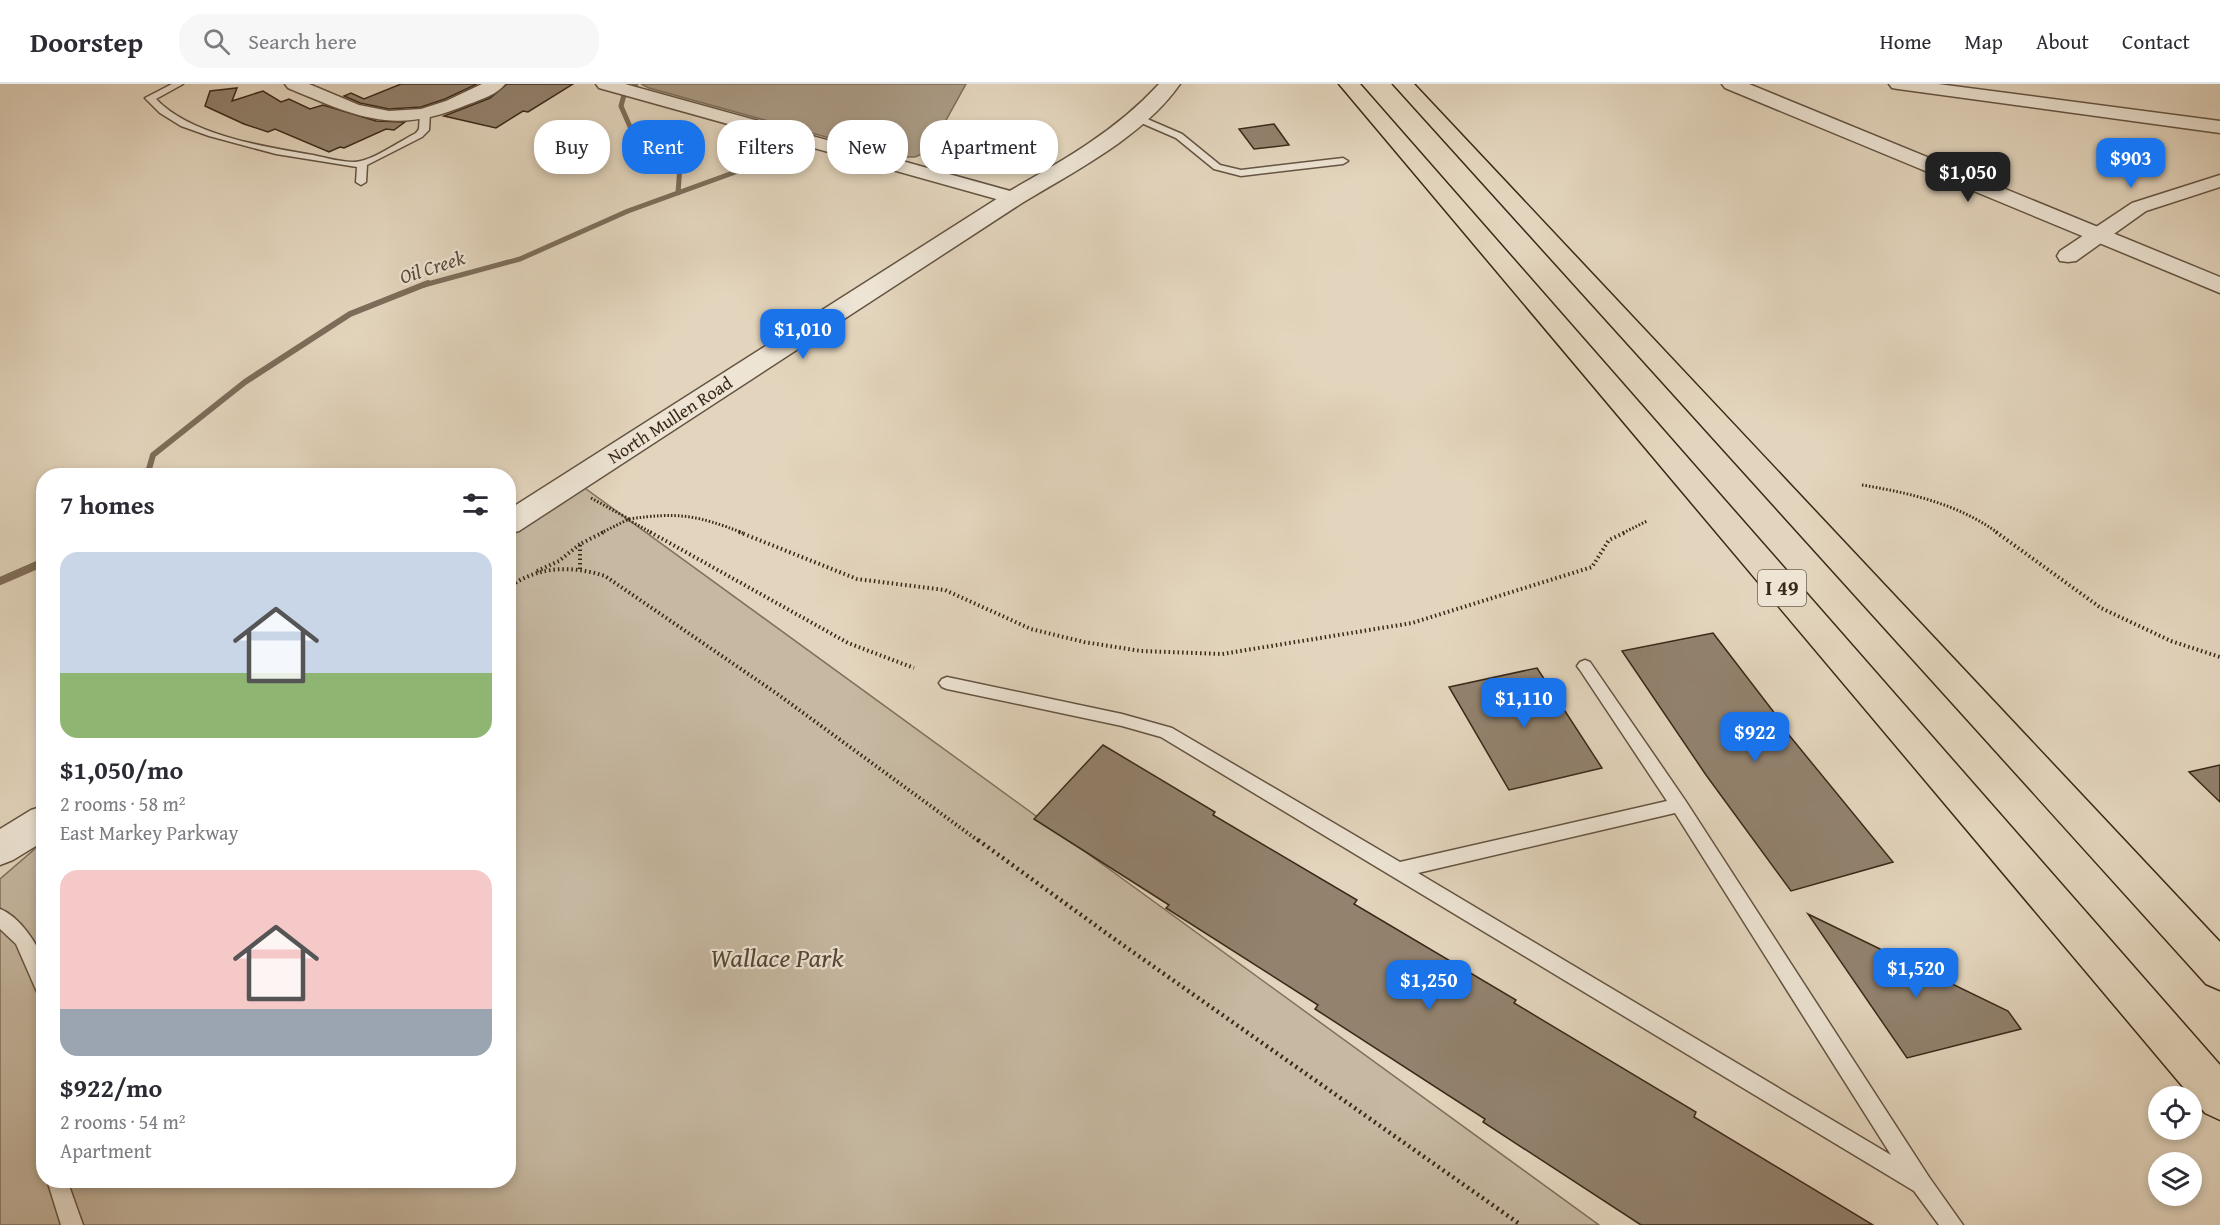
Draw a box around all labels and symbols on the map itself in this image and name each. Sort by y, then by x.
pin: $903 [2095,138,2167,189]
pin: $1,050 [1919,152,2017,203]
water label: Oil Creek [395,242,469,291]
pin: $1,010 [754,309,852,360]
street label: North Mullen Road [602,369,738,470]
road number: I 49 [1758,570,1806,606]
pin: $1,110 [1475,678,1573,729]
pin: $922 [1719,712,1791,763]
park label: Wallace Park [710,937,844,977]
pin: $1,520 [1867,948,1965,999]
pin: $1,250 [1380,960,1478,1011]

